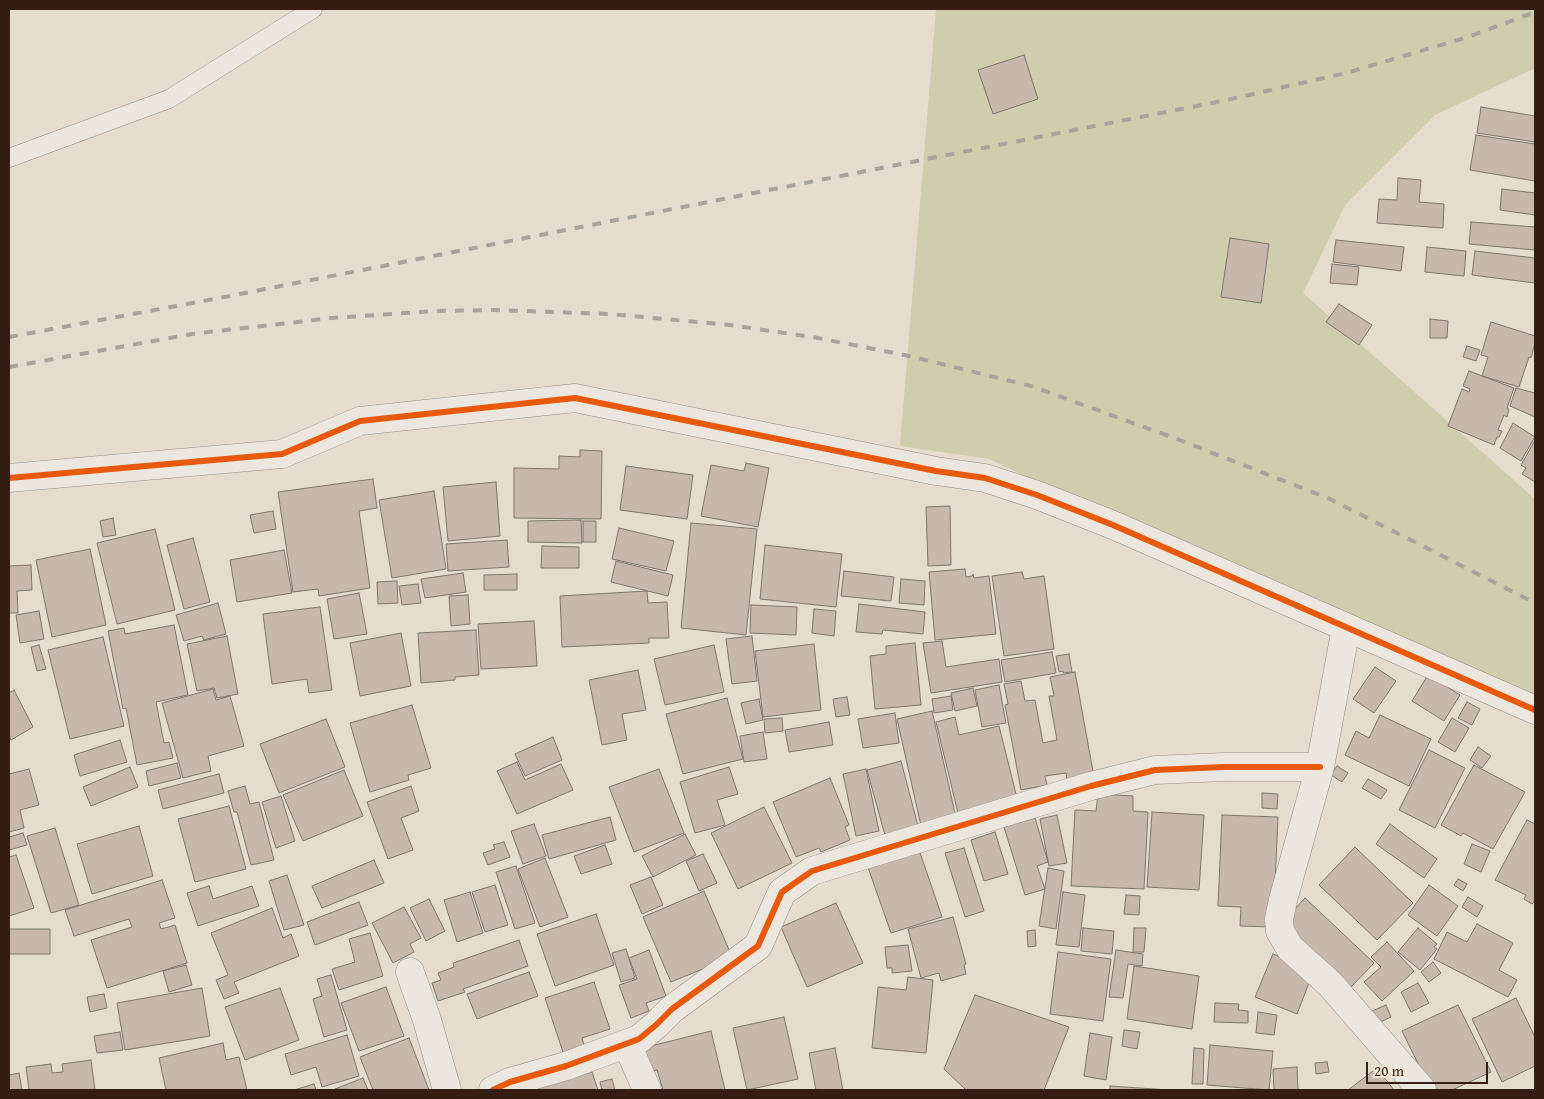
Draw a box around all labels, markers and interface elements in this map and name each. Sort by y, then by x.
scale bar [1369,1052,1492,1084]
text: 20 m [1374,1060,1404,1081]

